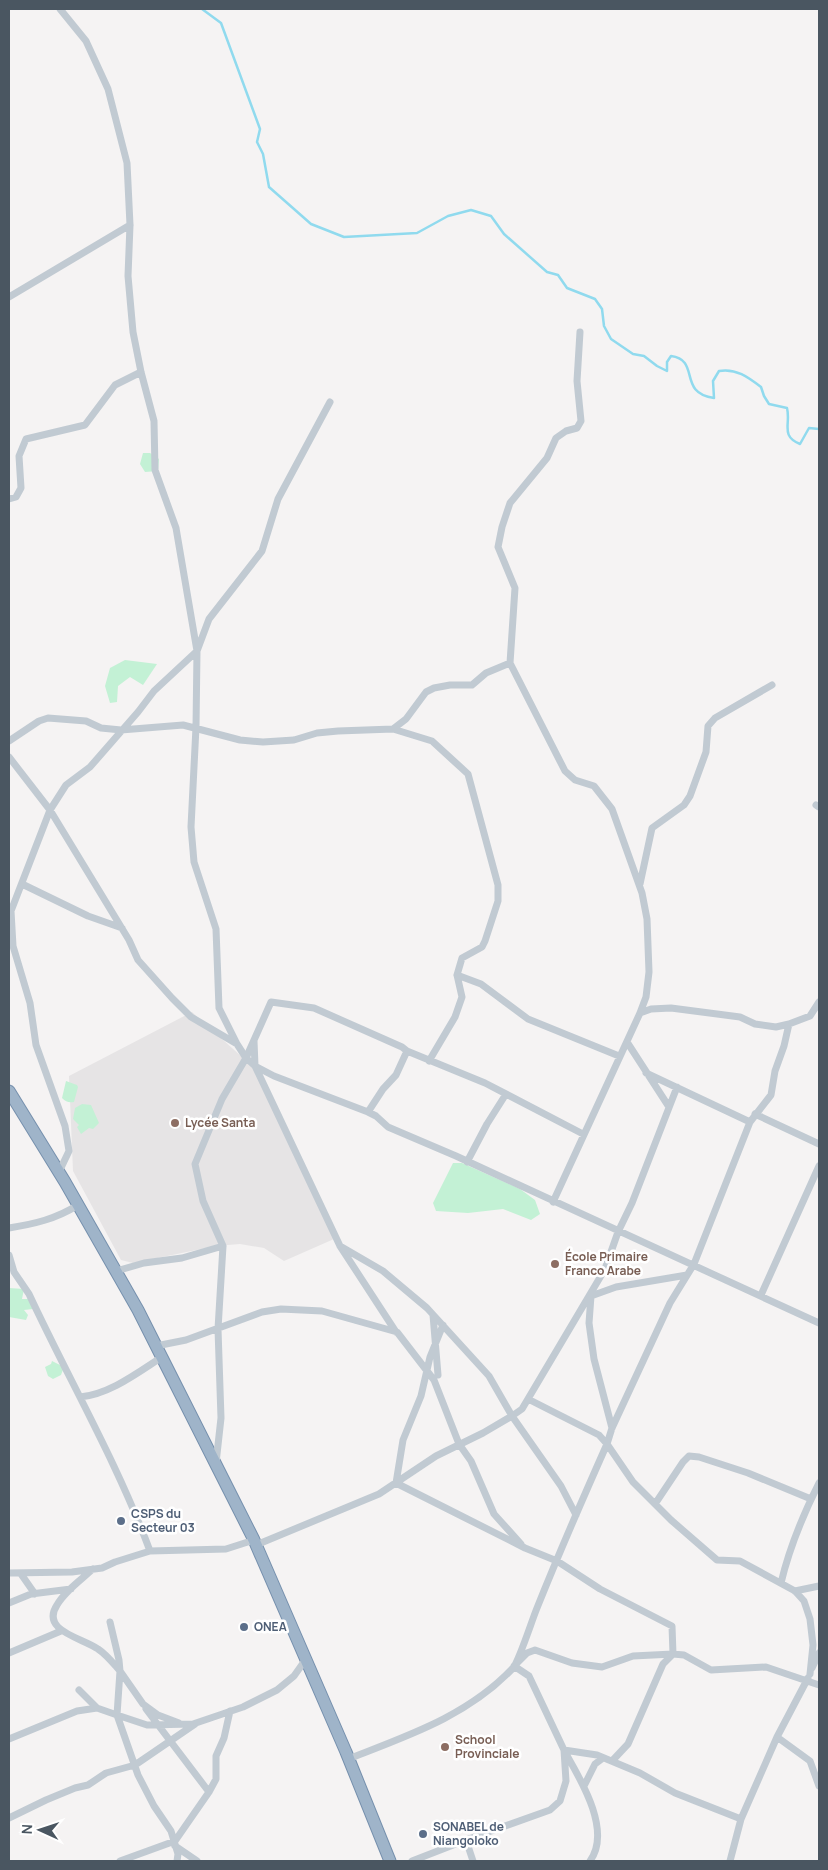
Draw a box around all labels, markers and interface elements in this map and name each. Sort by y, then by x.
place label: Lycée Santa [185,1114,256,1131]
marker: Lycée Santa [169,1117,181,1129]
place label: École Primaire Franco Arabe [565,1248,648,1279]
marker: École Primaire Franco Arabe [549,1258,561,1270]
place label: CSPS du Secteur 03 [131,1505,195,1536]
marker: CSPS du Secteur 03 [115,1515,127,1527]
place label: ONEA [254,1618,287,1635]
marker: ONEA [238,1621,250,1633]
place label: School Provinciale [455,1731,520,1762]
marker: School Provinciale [439,1741,451,1753]
north arrow [15,1805,65,1855]
place label: SONABEL de Niangoloko [433,1818,504,1849]
text: N [17,1824,36,1835]
marker: SONABEL de Niangoloko [417,1828,429,1840]

